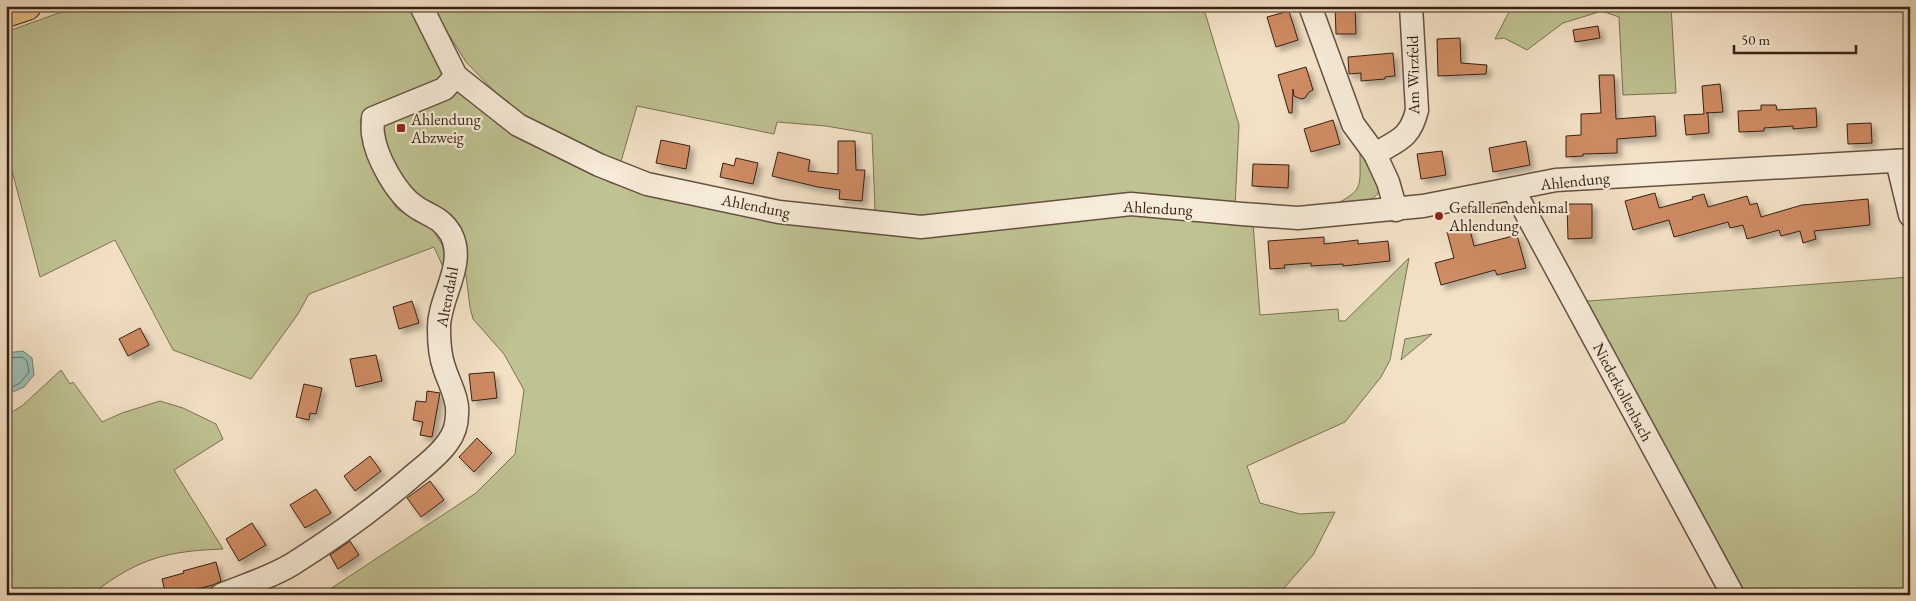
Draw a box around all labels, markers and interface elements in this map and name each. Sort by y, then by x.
scale bar [1734,22,1856,54]
text: 50 m [1741,30,1770,49]
street label: Am Wirzfeld [1402,34,1424,116]
place label: Ahlendung Abzweig [410,109,482,148]
marker: Ahlendung Abzweig [395,122,407,134]
street label: Ahlendung [1538,167,1612,195]
street label: Ahlendung [719,189,793,223]
street label: Ahlendung [1122,196,1194,220]
place label: Gefallenendenkmal Ahlendung [1448,197,1568,236]
marker: Gefallenendenkmal Ahlendung [1433,210,1445,222]
street label: Altendahl [431,265,463,330]
street label: Niederkollenbach [1588,339,1658,445]

